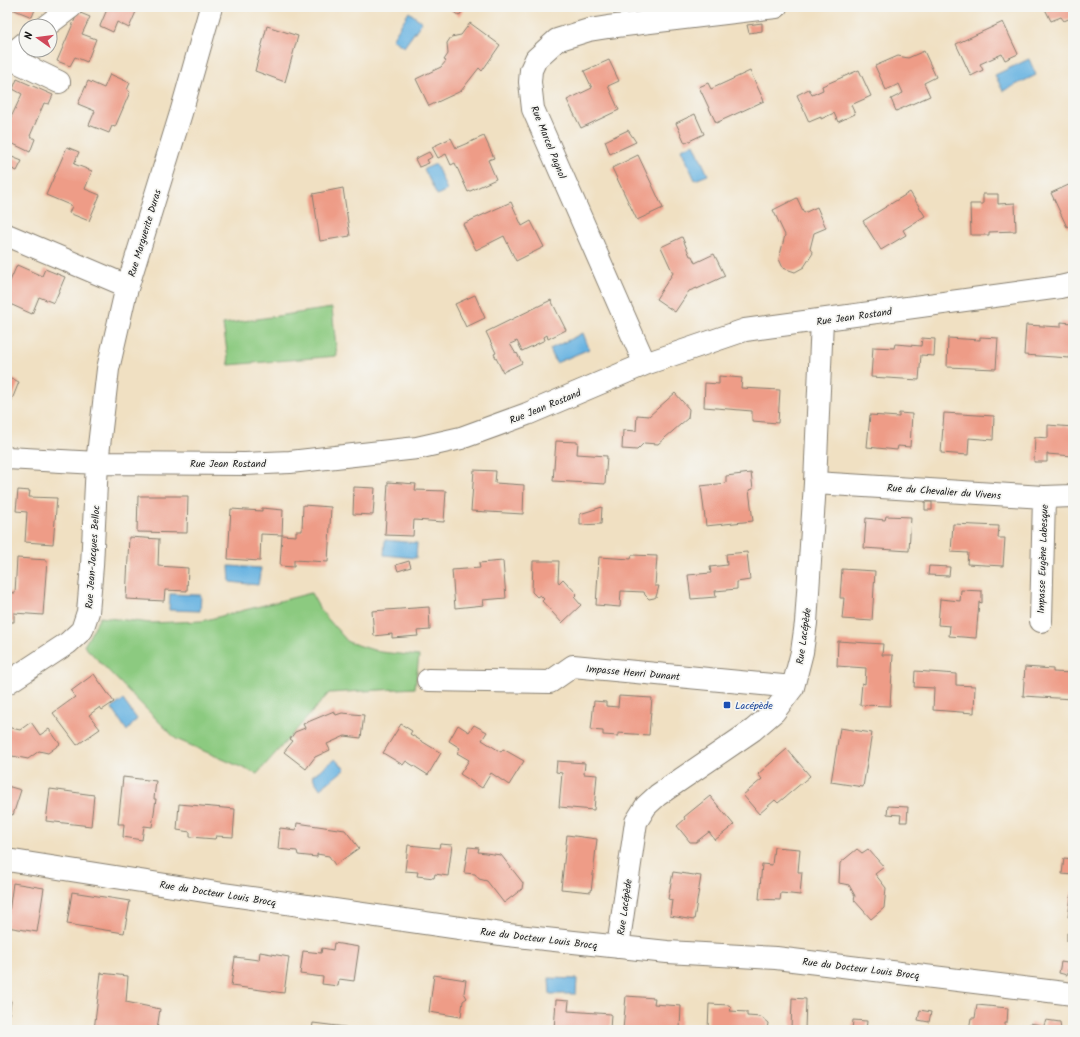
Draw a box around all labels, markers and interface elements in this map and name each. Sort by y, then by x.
north arrow [18,18,58,58]
text: N [20,30,39,41]
street label: Rue Marcel Pagnol [526,103,570,182]
street label: Rue Marguerite Duras [124,187,166,279]
street label: Rue Jean Rostand [815,304,894,330]
street label: Rue Jean Rostand [507,385,584,429]
street label: Rue Jean Rostand [190,456,267,472]
street label: Rue du Chevalier du Vivens [886,480,1002,504]
street label: Rue Jean-Jacques Belloc [81,504,105,609]
street label: Impasse Eugène Labesque [1033,504,1053,614]
street label: Rue Lacépède [792,606,816,665]
street label: Impasse Henri Dunant [585,661,681,685]
place label: Lacépède [735,698,773,714]
marker: Lacépède [722,700,732,710]
street label: Rue du Docteur Louis Brocq [158,877,278,911]
street label: Rue Lacépède [613,877,637,936]
street label: Rue du Docteur Louis Brocq [479,924,599,954]
street label: Rue du Docteur Louis Brocq [801,954,921,984]

